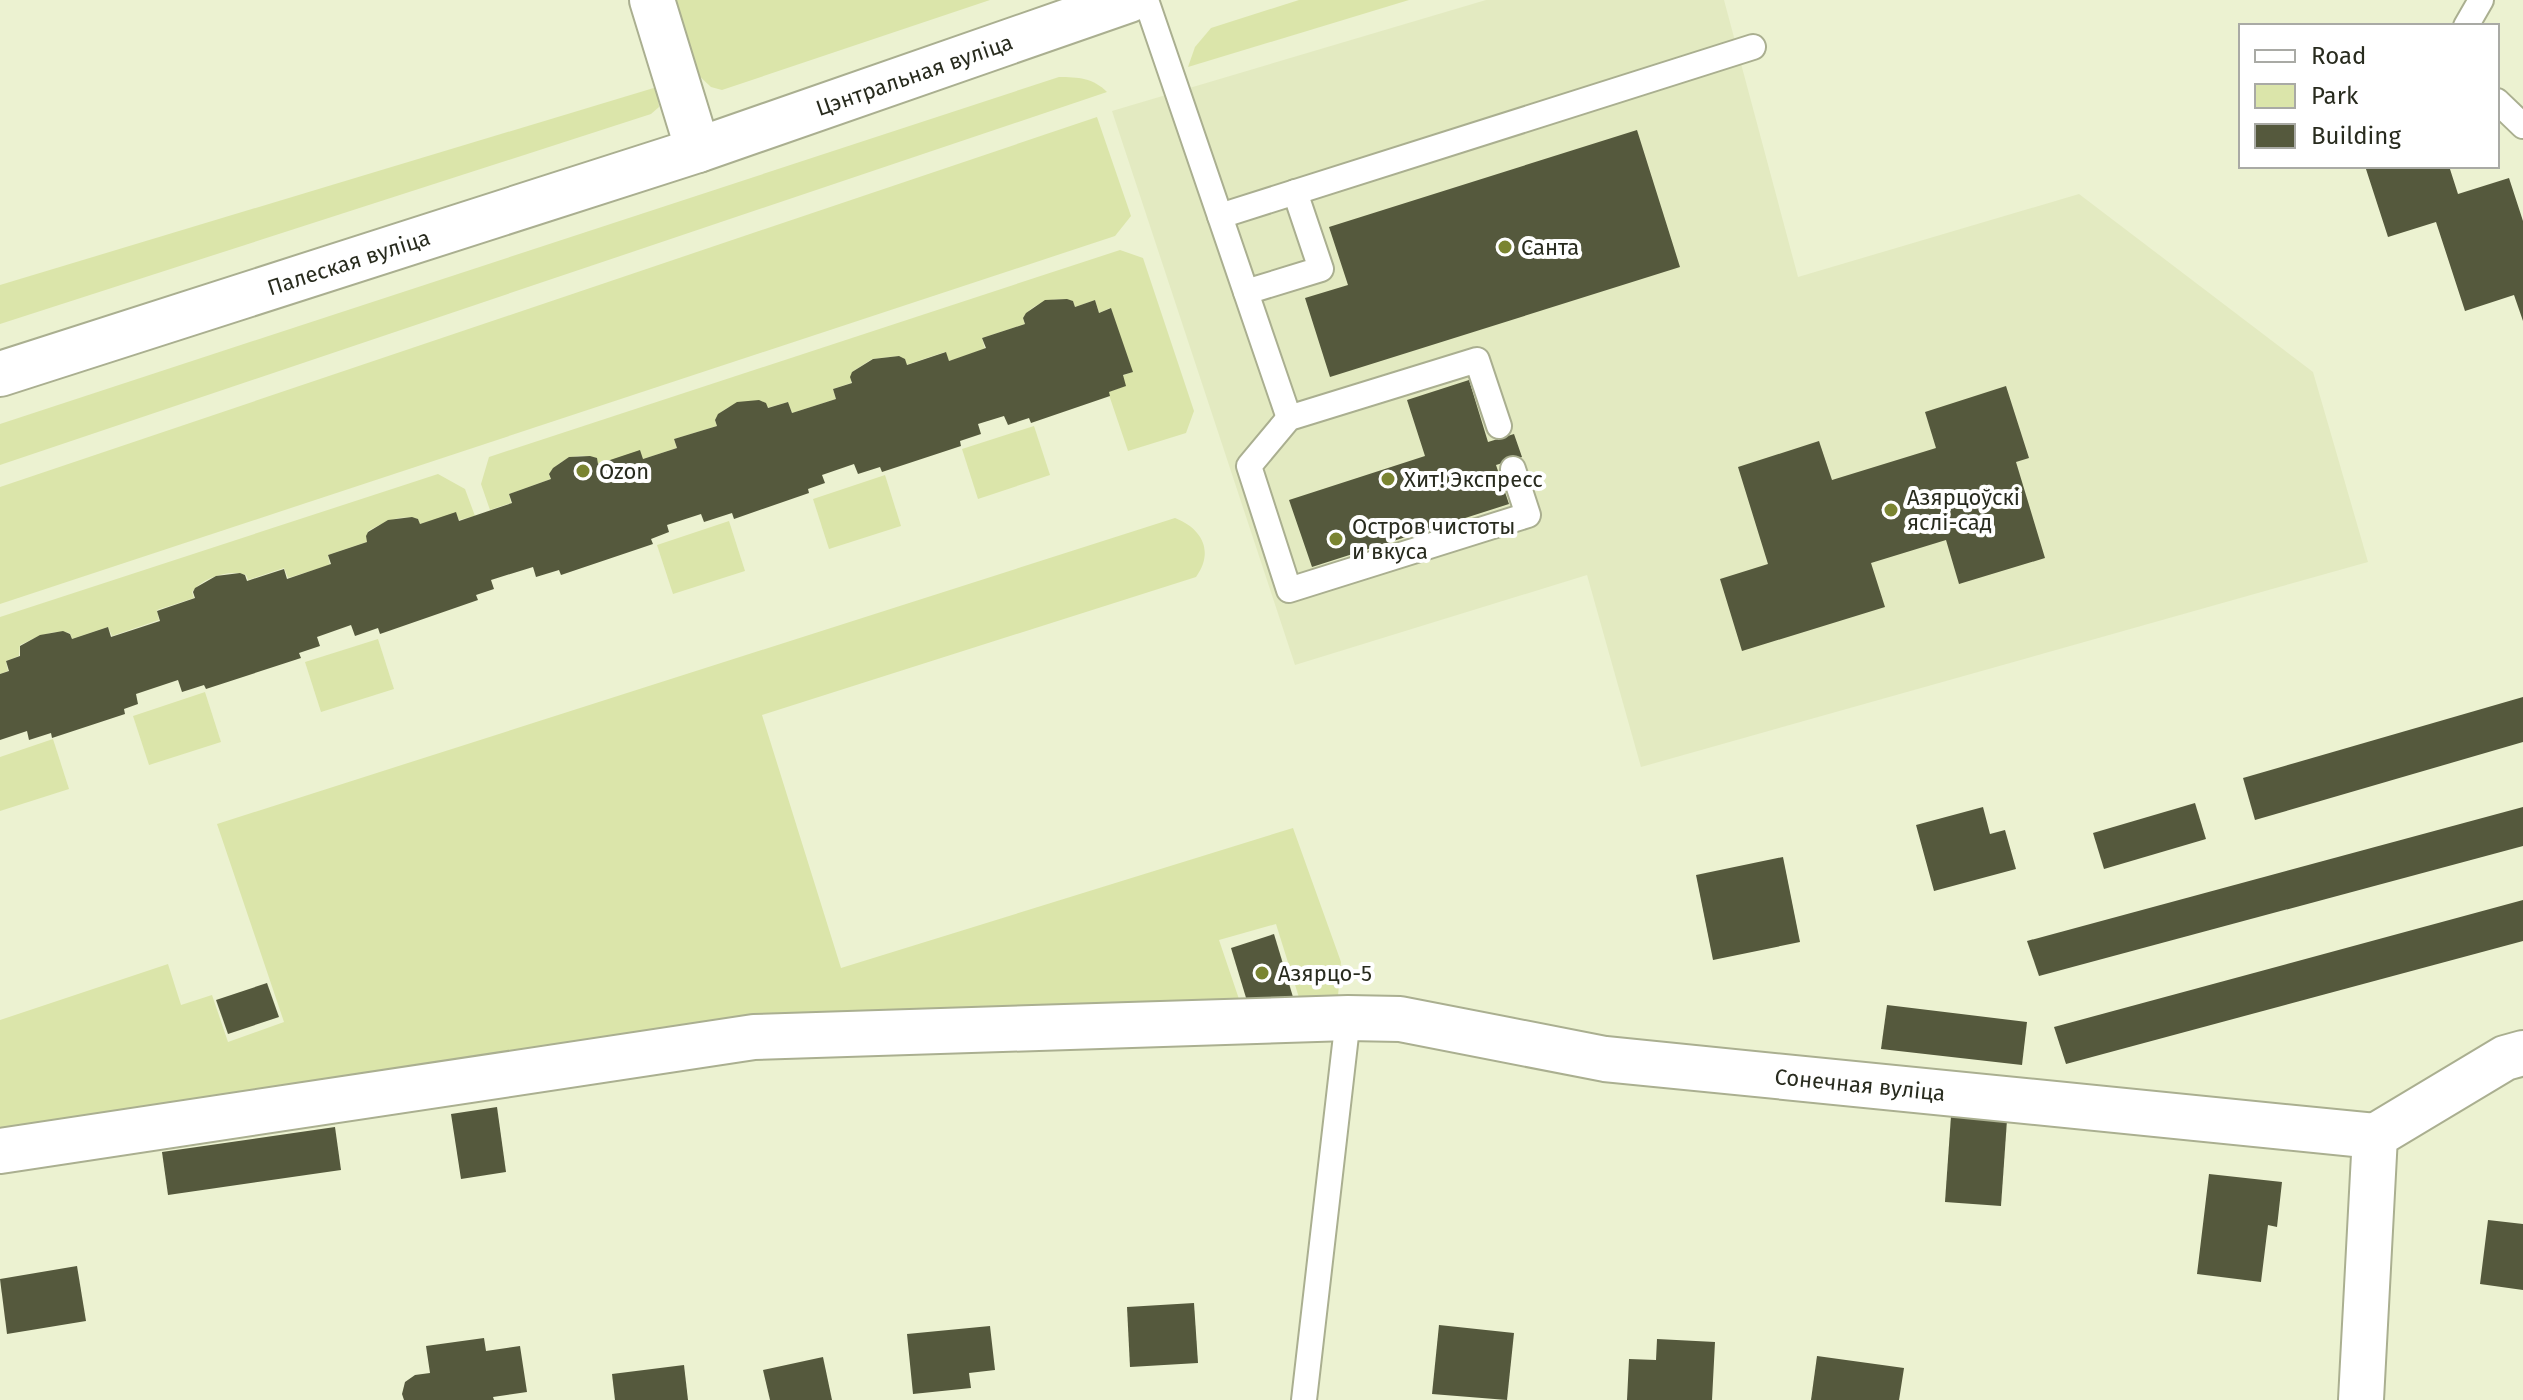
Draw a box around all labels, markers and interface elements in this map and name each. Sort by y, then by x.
legend [2239,24,2499,168]
street label: Цэнтральная вуліца [812,28,1016,121]
text: Road [2311,42,2366,70]
text: Park [2311,82,2359,110]
text: Building [2311,122,2401,150]
street label: Палеская вуліца [264,223,433,301]
place label: Санта [1521,234,1579,261]
marker: Санта [1496,238,1514,256]
place label: Ozon [599,458,649,485]
marker: Ozon [574,462,592,480]
place label: Хит! Экспресс [1404,466,1543,493]
marker: Хит! Экспресс [1379,470,1397,488]
place label: Азярцоўскі яслі-сад [1907,484,2020,536]
marker: Азярцоўскі яслі-сад [1882,501,1900,519]
place label: Остров чистоты и вкуса [1352,513,1515,565]
marker: Остров чистоты и вкуса [1327,530,1345,548]
place label: Азярцо-5 [1278,960,1372,987]
marker: Азярцо-5 [1253,964,1271,982]
street label: Сонечная вуліца [1773,1063,1947,1106]

